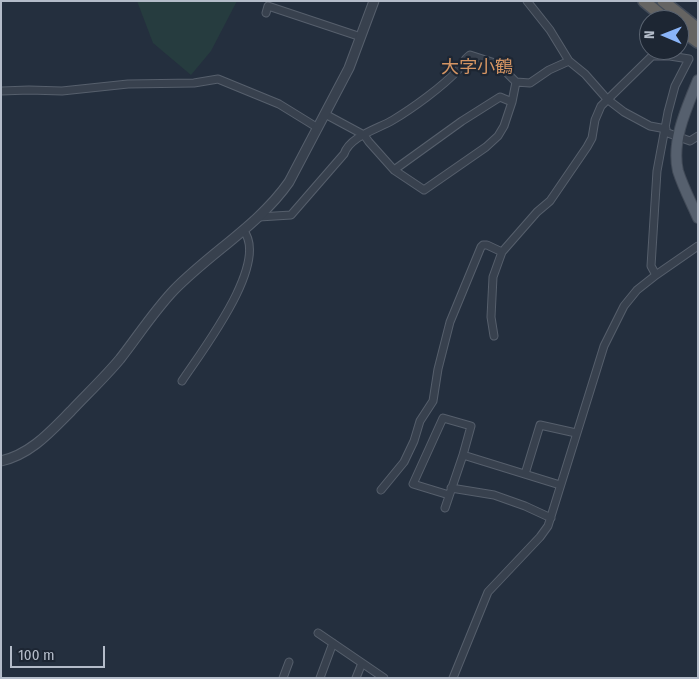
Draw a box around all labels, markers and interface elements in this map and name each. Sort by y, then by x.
north arrow [639,10,689,60]
text: N [641,30,658,39]
district label: 大字小鶴 [441,57,513,79]
scale bar [12,636,108,668]
text: 100 m [18,646,55,664]

